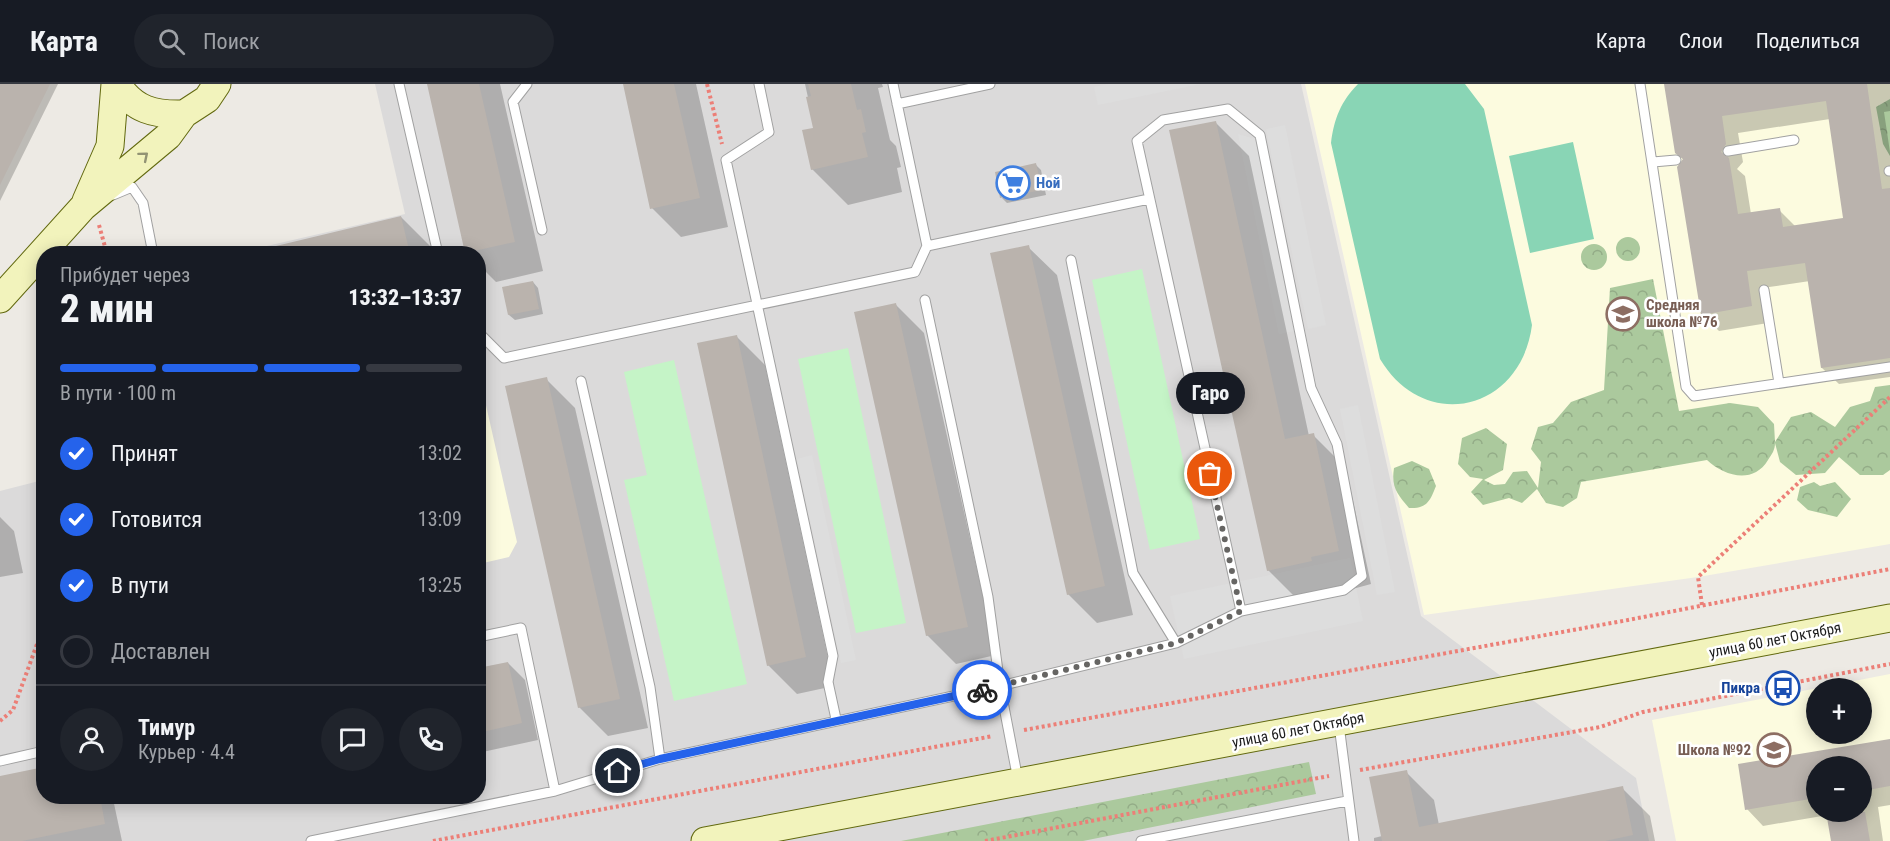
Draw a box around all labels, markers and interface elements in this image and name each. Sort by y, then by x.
search box [134,14,554,68]
text: Карта [30,25,98,58]
icon: search [155,25,188,58]
text: Поиск [203,29,260,54]
text: Карта [1596,29,1646,53]
text: Слои [1679,29,1723,53]
text: Поделиться [1756,29,1860,53]
one-way arrow [137,152,148,163]
supermarket icon: Ной [995,165,1031,201]
place label: Ной [1036,174,1060,192]
text: Прибудет через [60,263,190,287]
text: 13:32–13:37 [348,285,462,310]
text: 2 мин [60,286,154,332]
school or university icon: Средняя школа №76 [1605,296,1641,332]
place label: Средняя школа №76 [1646,296,1718,331]
callout: Гаро [1176,372,1244,414]
text: В пути · 100 m [60,381,176,405]
text: Гаро [1192,381,1229,405]
icon: check [60,437,93,470]
text: Принят [111,441,178,466]
text: 13:02 [418,441,462,465]
pin [1184,448,1235,499]
icon: bag [1193,457,1226,490]
icon: check [60,503,93,536]
text: Готовится [111,507,202,532]
text: 13:09 [418,507,462,531]
icon: check [60,569,93,602]
text: В пути [111,573,169,598]
text: 13:25 [418,573,462,597]
street label: улица 60 лет Октября [1707,618,1843,662]
text: Доставлен [111,639,210,664]
courier [952,660,1012,720]
bus stop icon: Пикра [1765,670,1801,706]
icon: bike [966,674,999,707]
map controls [1806,678,1872,822]
button: + [1806,678,1872,744]
place label: Пикра [1721,679,1760,697]
button: person [60,708,123,771]
button: chat [321,708,384,771]
button: phone [399,708,462,771]
street label: улица 60 лет Октября [1230,708,1366,752]
text: Тимур [138,715,195,740]
school or university icon: Школа №92 [1756,732,1792,768]
text: Курьер · 4.4 [138,740,235,764]
place label: Школа №92 [1678,741,1751,759]
pin [592,745,643,796]
icon: home [601,754,634,787]
button: − [1806,756,1872,822]

